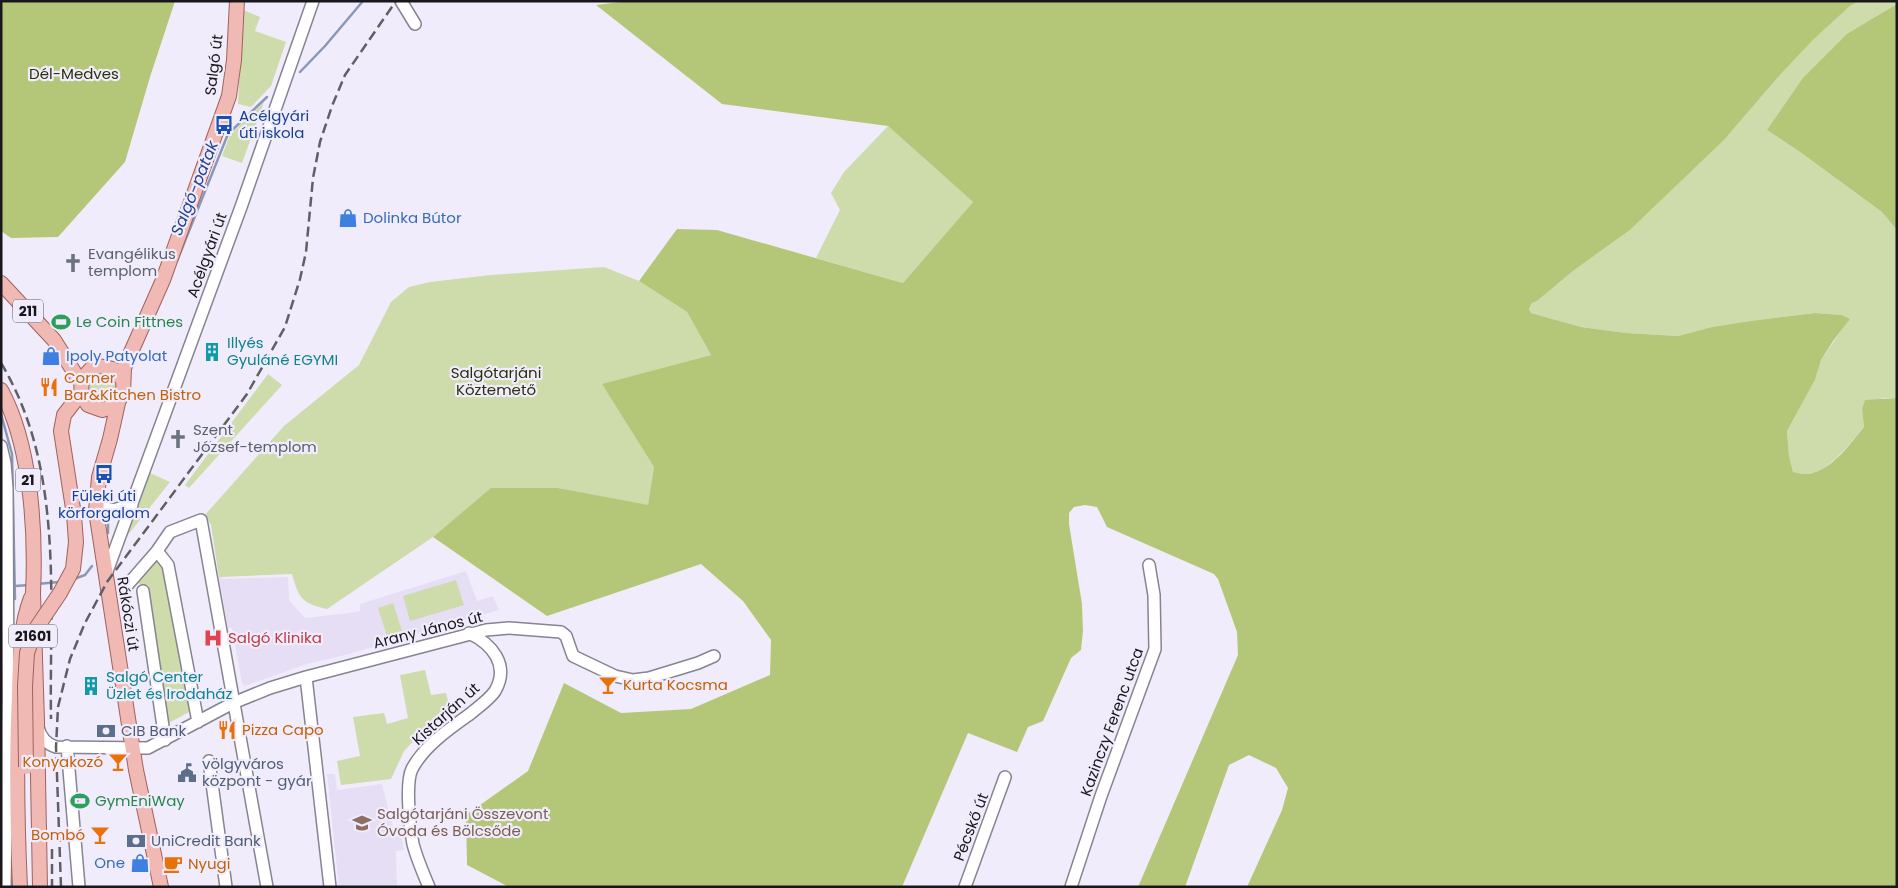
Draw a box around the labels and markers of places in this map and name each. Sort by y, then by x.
place label: Acélgyári úti iskola [239,105,309,143]
bus stop icon: Acélgyári úti iskola [213,114,235,136]
shop icon: Dolinka Bútor [337,207,359,229]
place label: Dolinka Bútor [363,207,462,228]
place label: Evangélikus templom [88,243,176,281]
church icon: Evangélikus templom [62,252,84,274]
sports icon: Le Coin Fittnes [50,311,72,333]
place label: Le Coin Fittnes [76,311,183,332]
place label: Illyés Gyuláné EGYMI [227,332,338,370]
building icon: Illyés Gyuláné EGYMI [201,341,223,363]
shop icon: Ipoly Patyolat [40,345,62,367]
place label: Ipoly Patyolat [66,345,167,366]
place label: Corner Bar&Kitchen Bistro [64,367,201,405]
restaurant icon: Corner Bar&Kitchen Bistro [38,376,60,398]
place label: Szent József-templom [193,419,317,457]
church icon: Szent József-templom [167,428,189,450]
bus stop icon: Füleki úti körforgalom [93,463,115,485]
place label: Füleki úti körforgalom [58,485,150,523]
hospital icon: Salgó Klinika [202,627,224,649]
place label: Salgó Klinika [228,627,322,648]
place label: Salgó Center Üzlet és Irodaház [106,666,232,704]
bar icon: Kurta Kocsma [597,674,619,696]
place label: Kurta Kocsma [623,674,728,695]
building icon: Salgó Center Üzlet és Irodaház [80,675,102,697]
restaurant icon: Pizza Capo [216,719,238,741]
place label: Pizza Capo [242,719,324,740]
bank icon: CIB Bank [95,720,117,742]
place label: CIB Bank [121,720,186,741]
place label: Konyakozó [22,751,103,772]
bar icon: Konyakozó [107,751,129,773]
place label: völgyváros központ - gyár [202,753,312,791]
public building icon: völgyváros központ - gyár [176,762,198,784]
sports icon: GymEniWay [69,790,91,812]
place label: GymEniWay [95,790,185,811]
place label: Salgótarjáni Összevont Óvoda és Bölcsőde [377,803,548,841]
school or university icon: Salgótarjáni Összevont Óvoda és Bölcsőde [351,812,373,834]
place label: Bombó [31,824,85,845]
bar icon: Bombó [89,824,111,846]
bank icon: UniCredit Bank [125,830,147,852]
place label: UniCredit Bank [151,830,261,851]
place label: One [94,852,125,873]
shop icon: One [129,852,151,874]
cafe icon: Nyugi [162,853,184,875]
place label: Nyugi [188,853,230,874]

